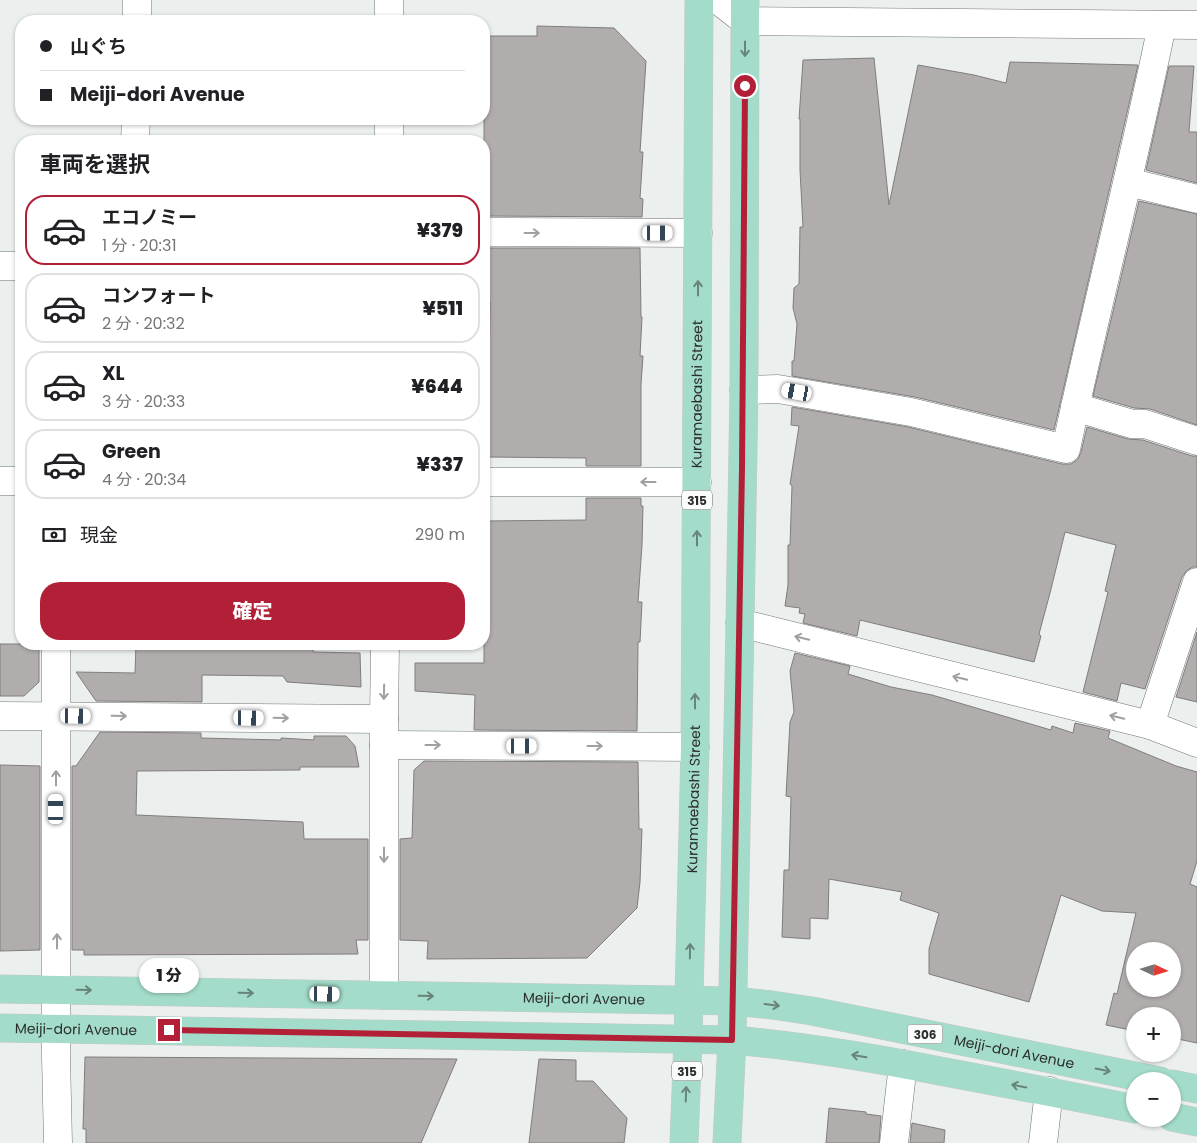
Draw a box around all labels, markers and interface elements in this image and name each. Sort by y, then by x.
text: 山ぐち [70,33,127,60]
one-way arrow [740,40,750,56]
route start [734,75,756,97]
text: Meiji-dori Avenue [70,81,245,108]
text: 車両を選択 [40,149,150,180]
text: エコノミー [102,204,197,231]
icon: car [42,208,87,253]
text: ¥379 [417,217,463,244]
car [643,226,673,241]
one-way arrow [524,228,540,238]
text: 1 分 · 20:31 [102,234,177,257]
one-way arrow [693,281,703,297]
text: コンフォート [102,282,215,309]
icon: car [42,286,87,331]
text: ¥511 [423,295,463,322]
text: 2 分 · 20:32 [102,312,185,335]
street label: Kuramaebashi Street [686,320,707,468]
text: XL [102,360,125,387]
icon: car [42,364,87,409]
text: ¥644 [411,373,463,400]
car [780,382,813,402]
text: 3 分 · 20:33 [102,390,185,413]
text: Green [102,438,161,465]
icon: car [42,442,87,487]
text: ¥337 [417,451,463,478]
text: 4 分 · 20:34 [102,468,186,491]
one-way arrow [640,477,656,487]
road number: 315 [682,490,712,510]
icon: cash [40,521,68,549]
text: 現金 [80,522,118,549]
text: 290 m [415,523,465,546]
one-way arrow [692,531,701,547]
button: 確定 [40,582,465,640]
one-way arrow [795,633,811,642]
one-way arrow [952,673,968,682]
one-way arrow [379,684,389,700]
one-way arrow [690,693,700,710]
car [60,708,91,724]
car [233,710,264,726]
one-way arrow [110,712,126,721]
one-way arrow [1110,712,1126,721]
one-way arrow [272,713,289,723]
street label: Kuramaebashi Street [682,725,705,873]
car [507,739,537,754]
one-way arrow [424,740,441,750]
one-way arrow [587,741,603,751]
one-way arrow [51,771,61,787]
car [48,794,63,824]
one-way arrow [379,846,389,863]
one-way arrow [52,933,62,950]
north arrow [1126,942,1181,998]
map controls [1126,942,1181,1127]
one-way arrow [685,943,695,960]
callout: 1 分 [139,958,199,992]
text: 1 分 [156,964,182,987]
one-way arrow [75,985,91,995]
car [309,986,340,1002]
one-way arrow [238,988,254,998]
street label: Meiji-dori Avenue [523,988,646,1010]
one-way arrow [418,991,434,1001]
one-way arrow [764,1000,780,1010]
button: + [1126,1007,1181,1062]
street label: Meiji-dori Avenue [15,1018,138,1040]
route end [158,1019,180,1041]
road number: 306 [908,1024,942,1044]
street label: Meiji-dori Avenue [952,1030,1076,1074]
one-way arrow [851,1051,867,1061]
road number: 315 [672,1062,702,1080]
one-way arrow [1095,1066,1111,1075]
button: − [1126,1072,1181,1127]
one-way arrow [1011,1080,1027,1090]
one-way arrow [681,1087,690,1103]

